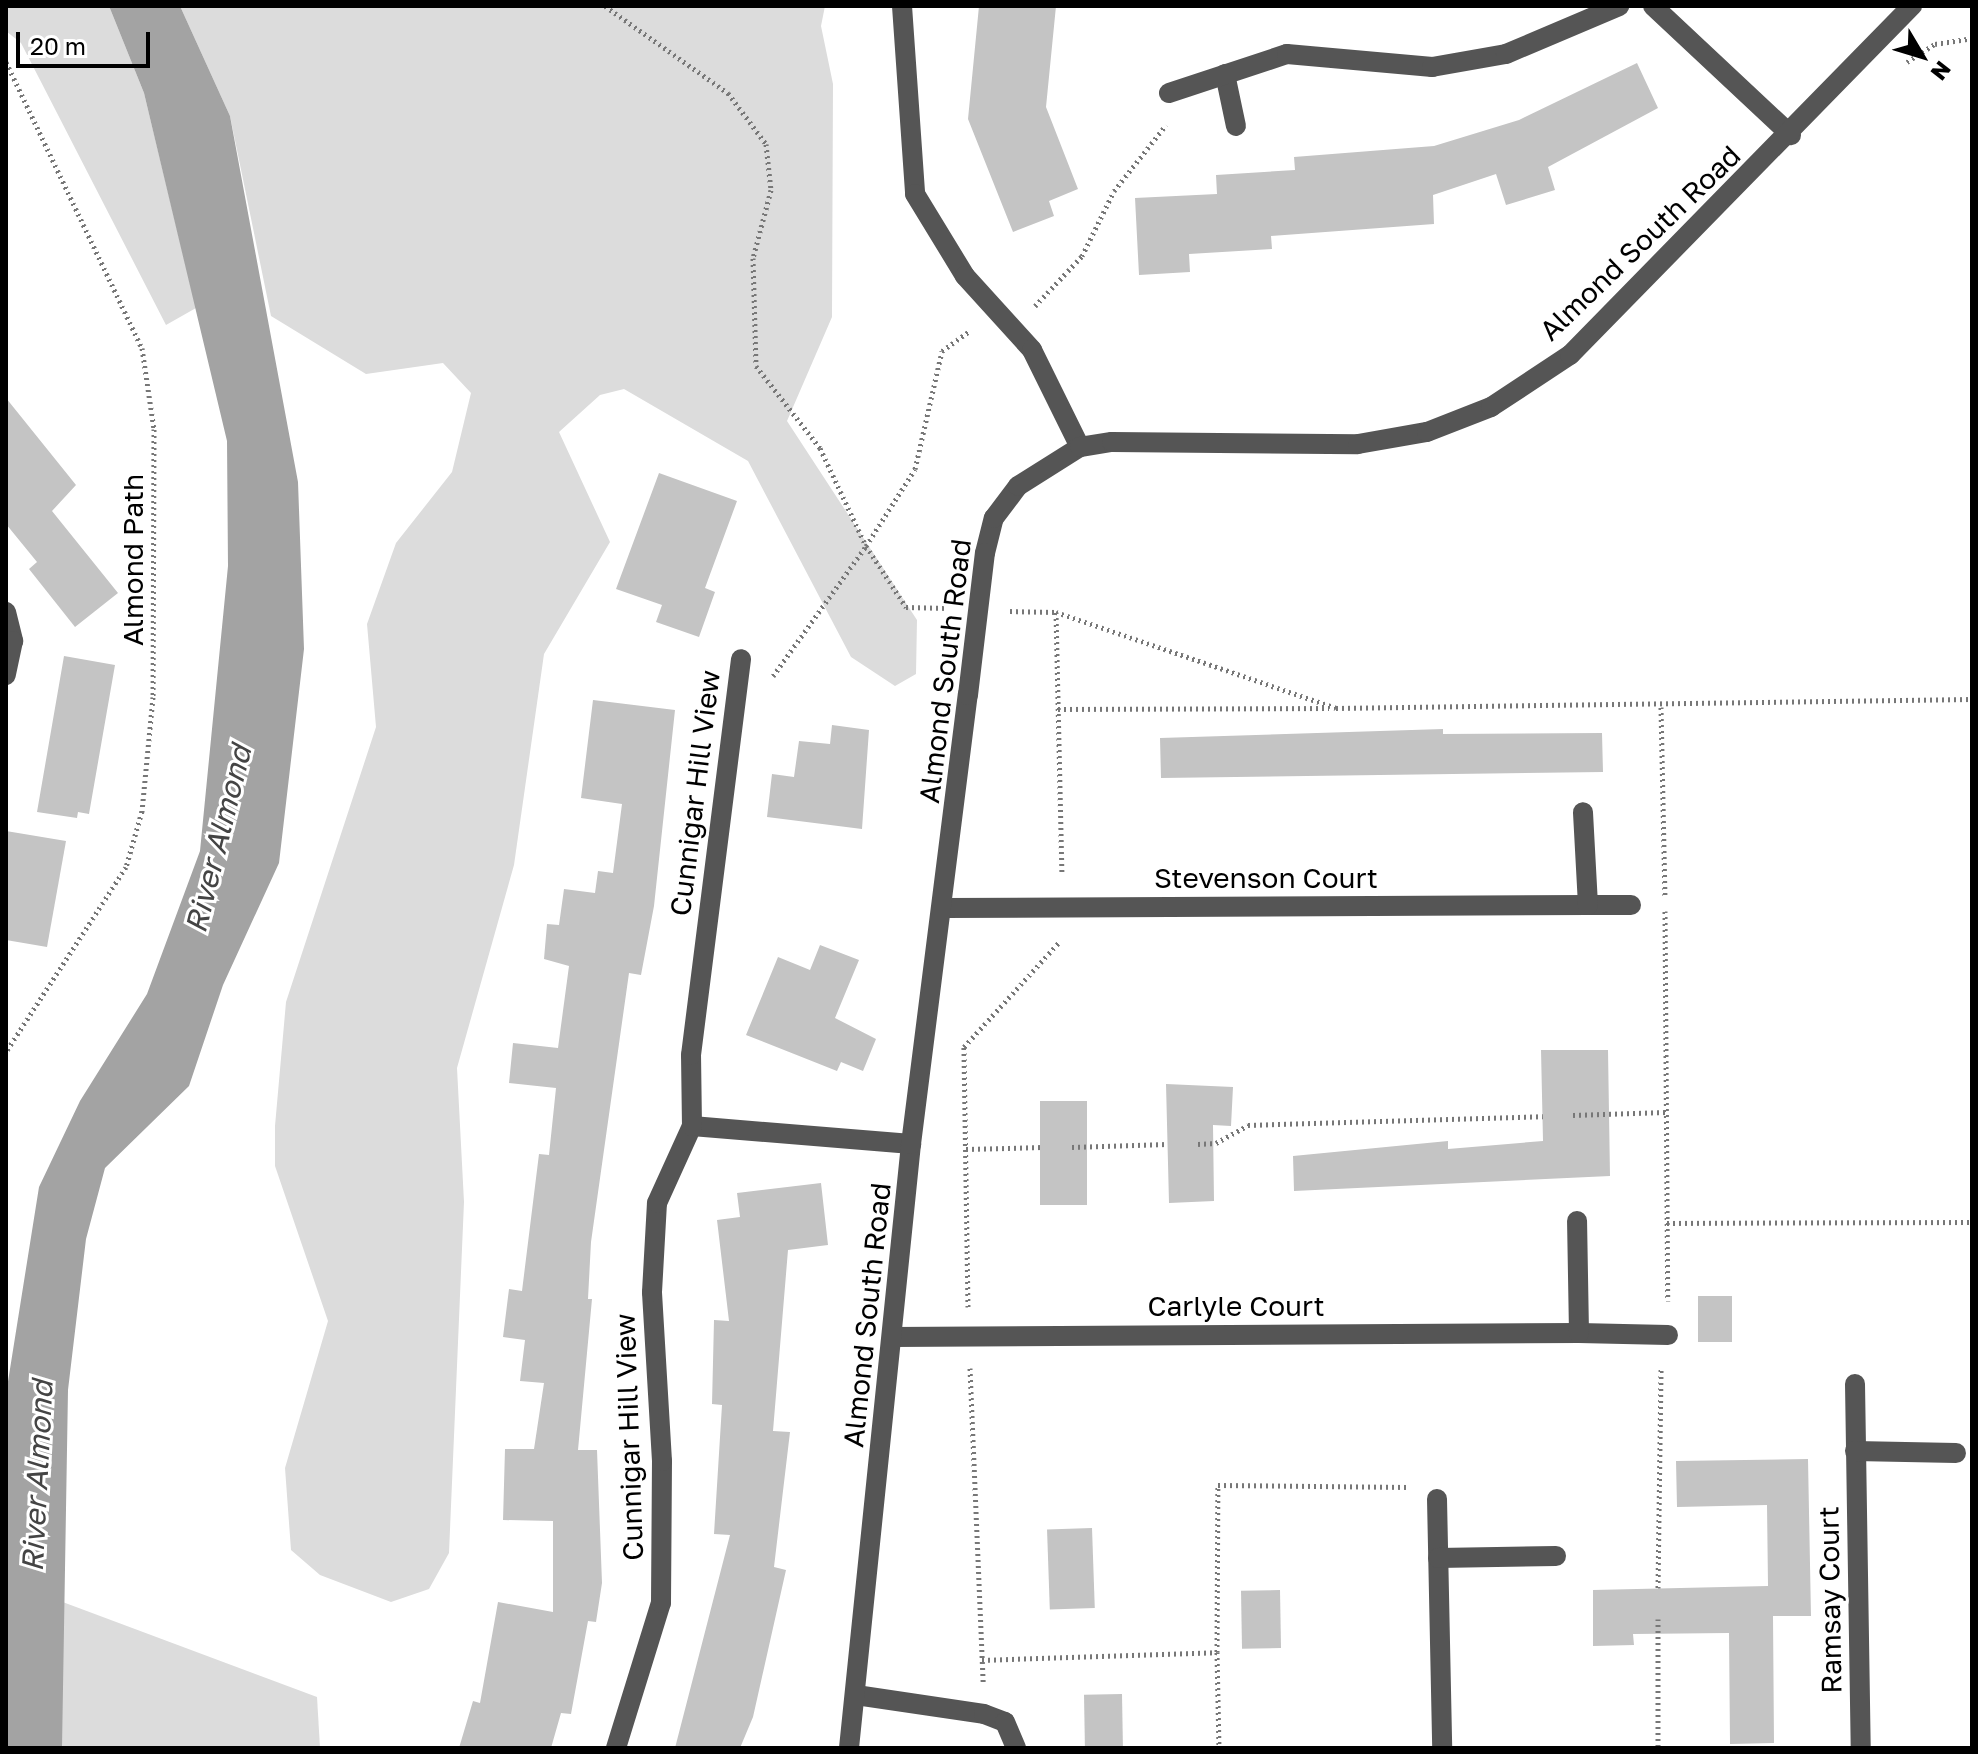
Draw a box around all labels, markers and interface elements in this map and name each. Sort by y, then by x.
scale bar [20,16,154,66]
north arrow [1882,16,1962,96]
text: 20 m [30,31,86,60]
text: N [1926,56,1957,86]
street label: Almond South Road [1533,139,1747,347]
street label: Almond Path [116,474,150,646]
street label: Almond South Road [912,537,978,805]
street label: Cunnigar Hill View [663,668,727,918]
water label: River Almond [177,742,259,936]
street label: Stevenson Court [1154,861,1378,895]
street label: Almond South Road [836,1181,898,1449]
street label: Carlyle Court [1147,1289,1325,1323]
street label: Cunnigar Hill View [608,1313,650,1561]
water label: River Almond [14,1379,60,1573]
street label: Ramsay Court [1812,1506,1848,1694]

